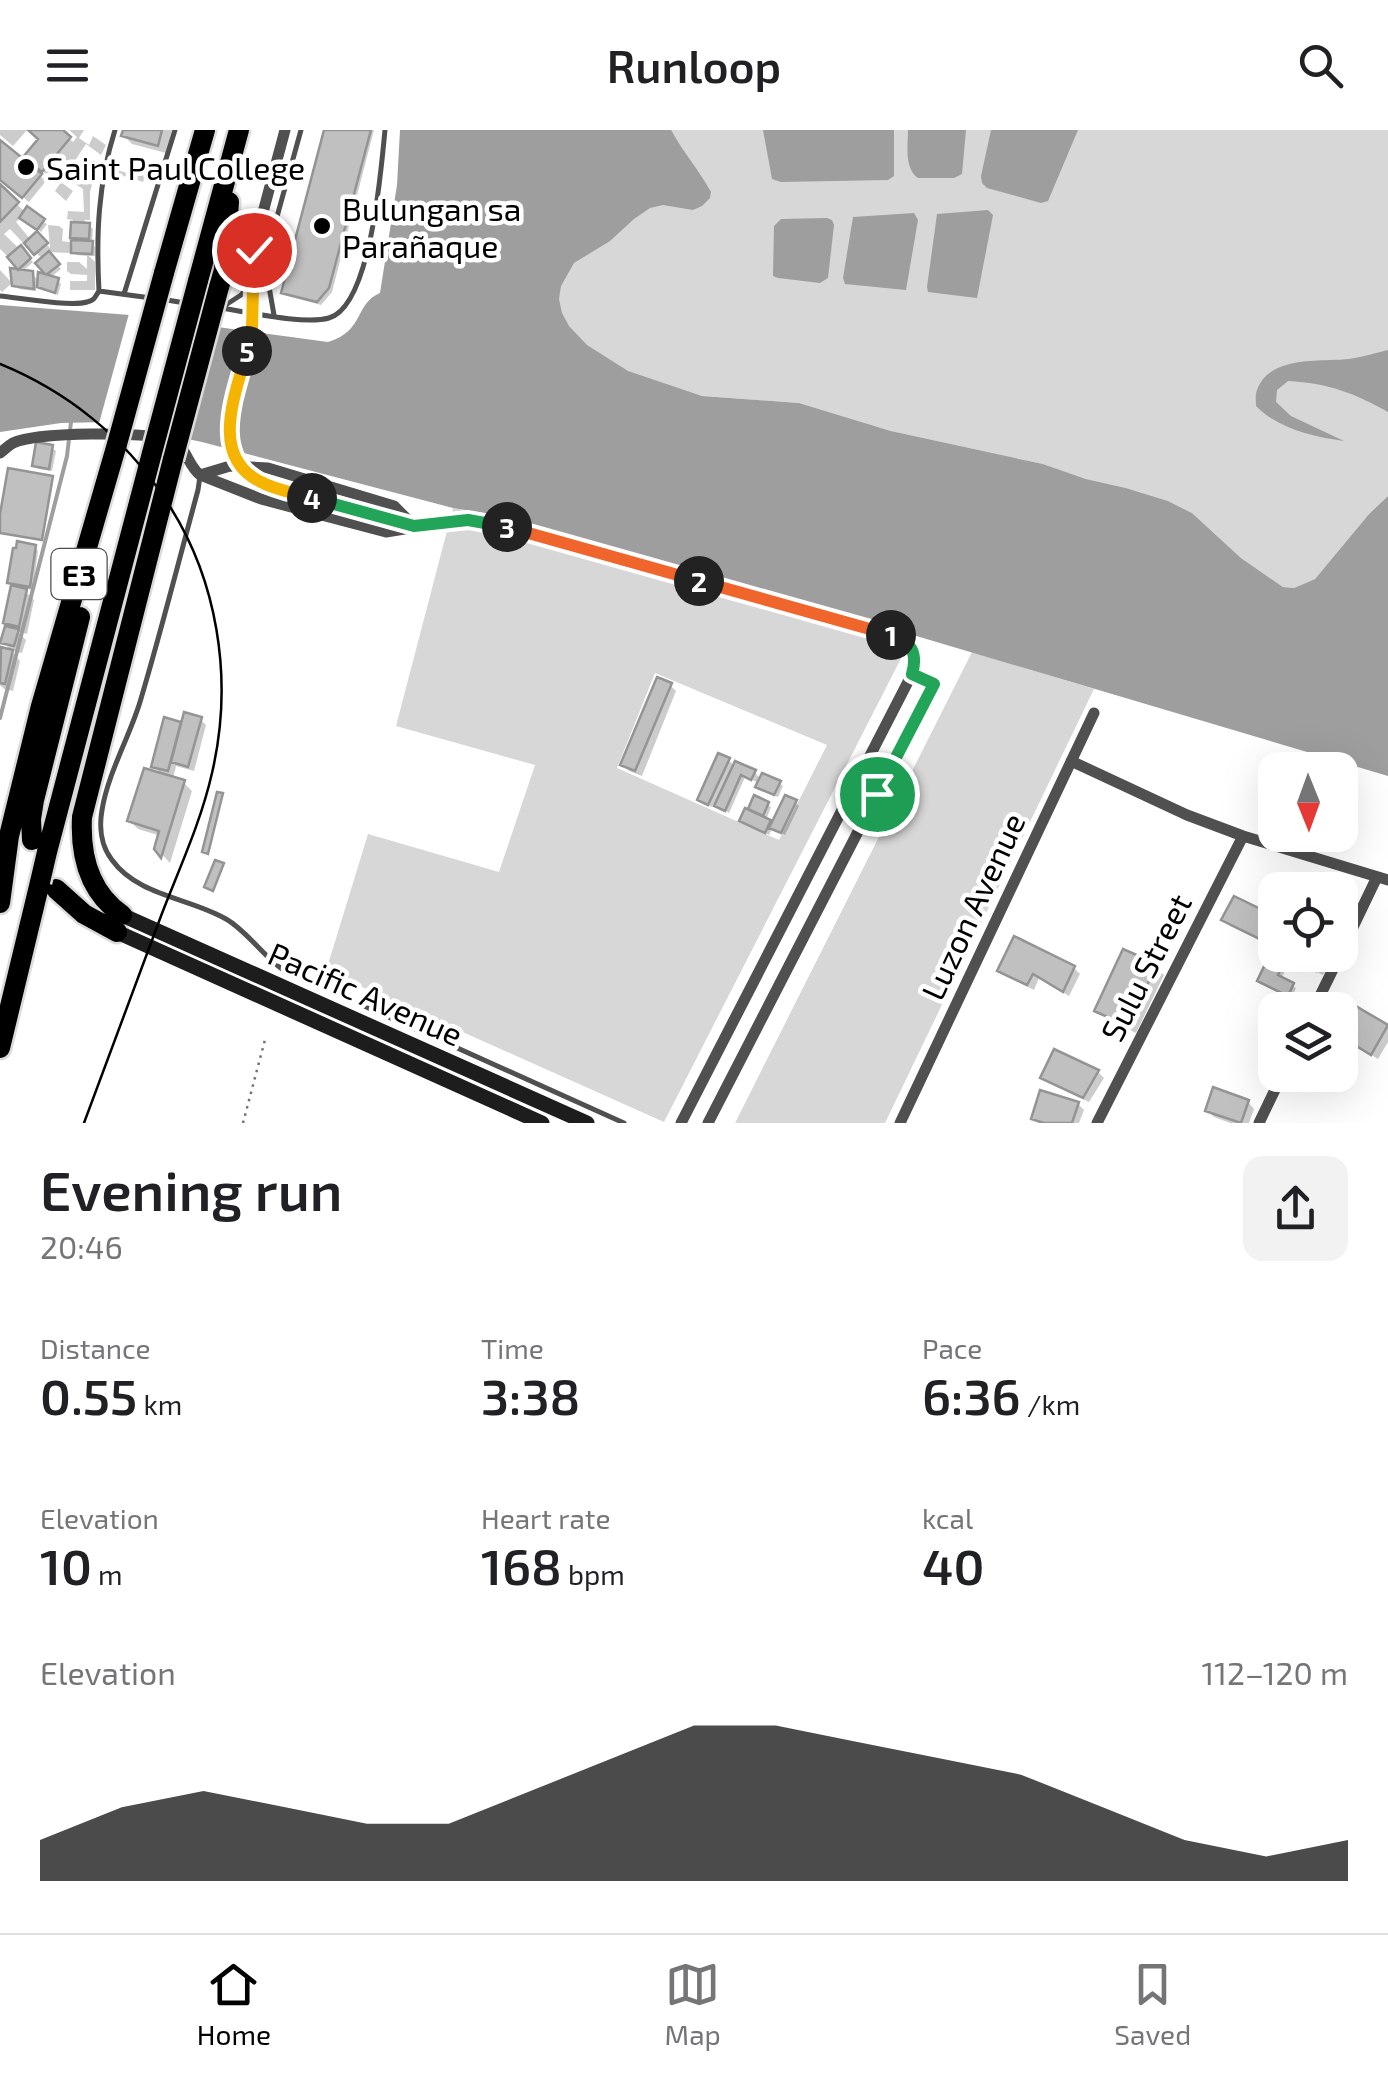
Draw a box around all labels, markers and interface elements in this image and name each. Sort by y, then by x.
icon: menu [40,38,95,93]
text: Runloop [607,38,781,92]
icon: search [1293,38,1348,93]
place label: Saint Paul College [46,148,305,186]
marker: Saint Paul College [15,156,37,178]
place label: Bulungan sa Parañaque [342,189,521,264]
pin [212,208,297,293]
marker: Bulungan sa Parañaque [311,215,333,237]
icon: check [227,223,282,278]
pin: 5 [222,326,272,376]
text: 5 [239,334,255,368]
pin: 4 [287,473,337,523]
text: 4 [303,481,321,515]
pin: 3 [482,502,532,552]
text: 3 [499,510,515,544]
road number: E3 [52,549,106,599]
pin: 2 [674,556,724,606]
text: 2 [691,564,707,598]
pin: 1 [866,610,916,660]
text: 1 [885,618,897,652]
pin [835,752,920,837]
north arrow [1258,752,1358,852]
map controls [1258,752,1358,1092]
icon: arrive [850,767,905,822]
street label: Luzon Avenue [912,807,1032,1005]
button: locate [1258,872,1358,972]
street label: Sulu Street [1092,887,1198,1047]
street label: Pacific Avenue [263,933,469,1053]
button: layers [1258,992,1358,1092]
text: Evening run [40,1156,342,1222]
button: share [1243,1156,1348,1261]
text: 20:46 [40,1227,123,1265]
text: Distance [40,1331,151,1365]
text: Time [481,1331,544,1365]
text: Pace [922,1331,982,1365]
text: 0.55 [40,1365,137,1425]
text: 3:38 [481,1365,580,1425]
text: 6:36 [922,1365,1021,1425]
text: km [137,1387,182,1421]
text: /km [1021,1387,1080,1421]
text: Elevation [40,1501,159,1535]
text: Heart rate [481,1501,611,1535]
text: kcal [922,1501,973,1535]
text: 10 [40,1535,92,1595]
text: 168 [481,1535,562,1595]
text: 40 [922,1535,984,1595]
text: m [92,1557,123,1591]
text: bpm [562,1557,625,1591]
text: Elevation [40,1653,176,1691]
text: 112–120 m [1201,1653,1348,1691]
tab: Home [197,1957,271,2051]
tab: Map [665,1957,721,2051]
tab: Saved [1114,1957,1191,2051]

